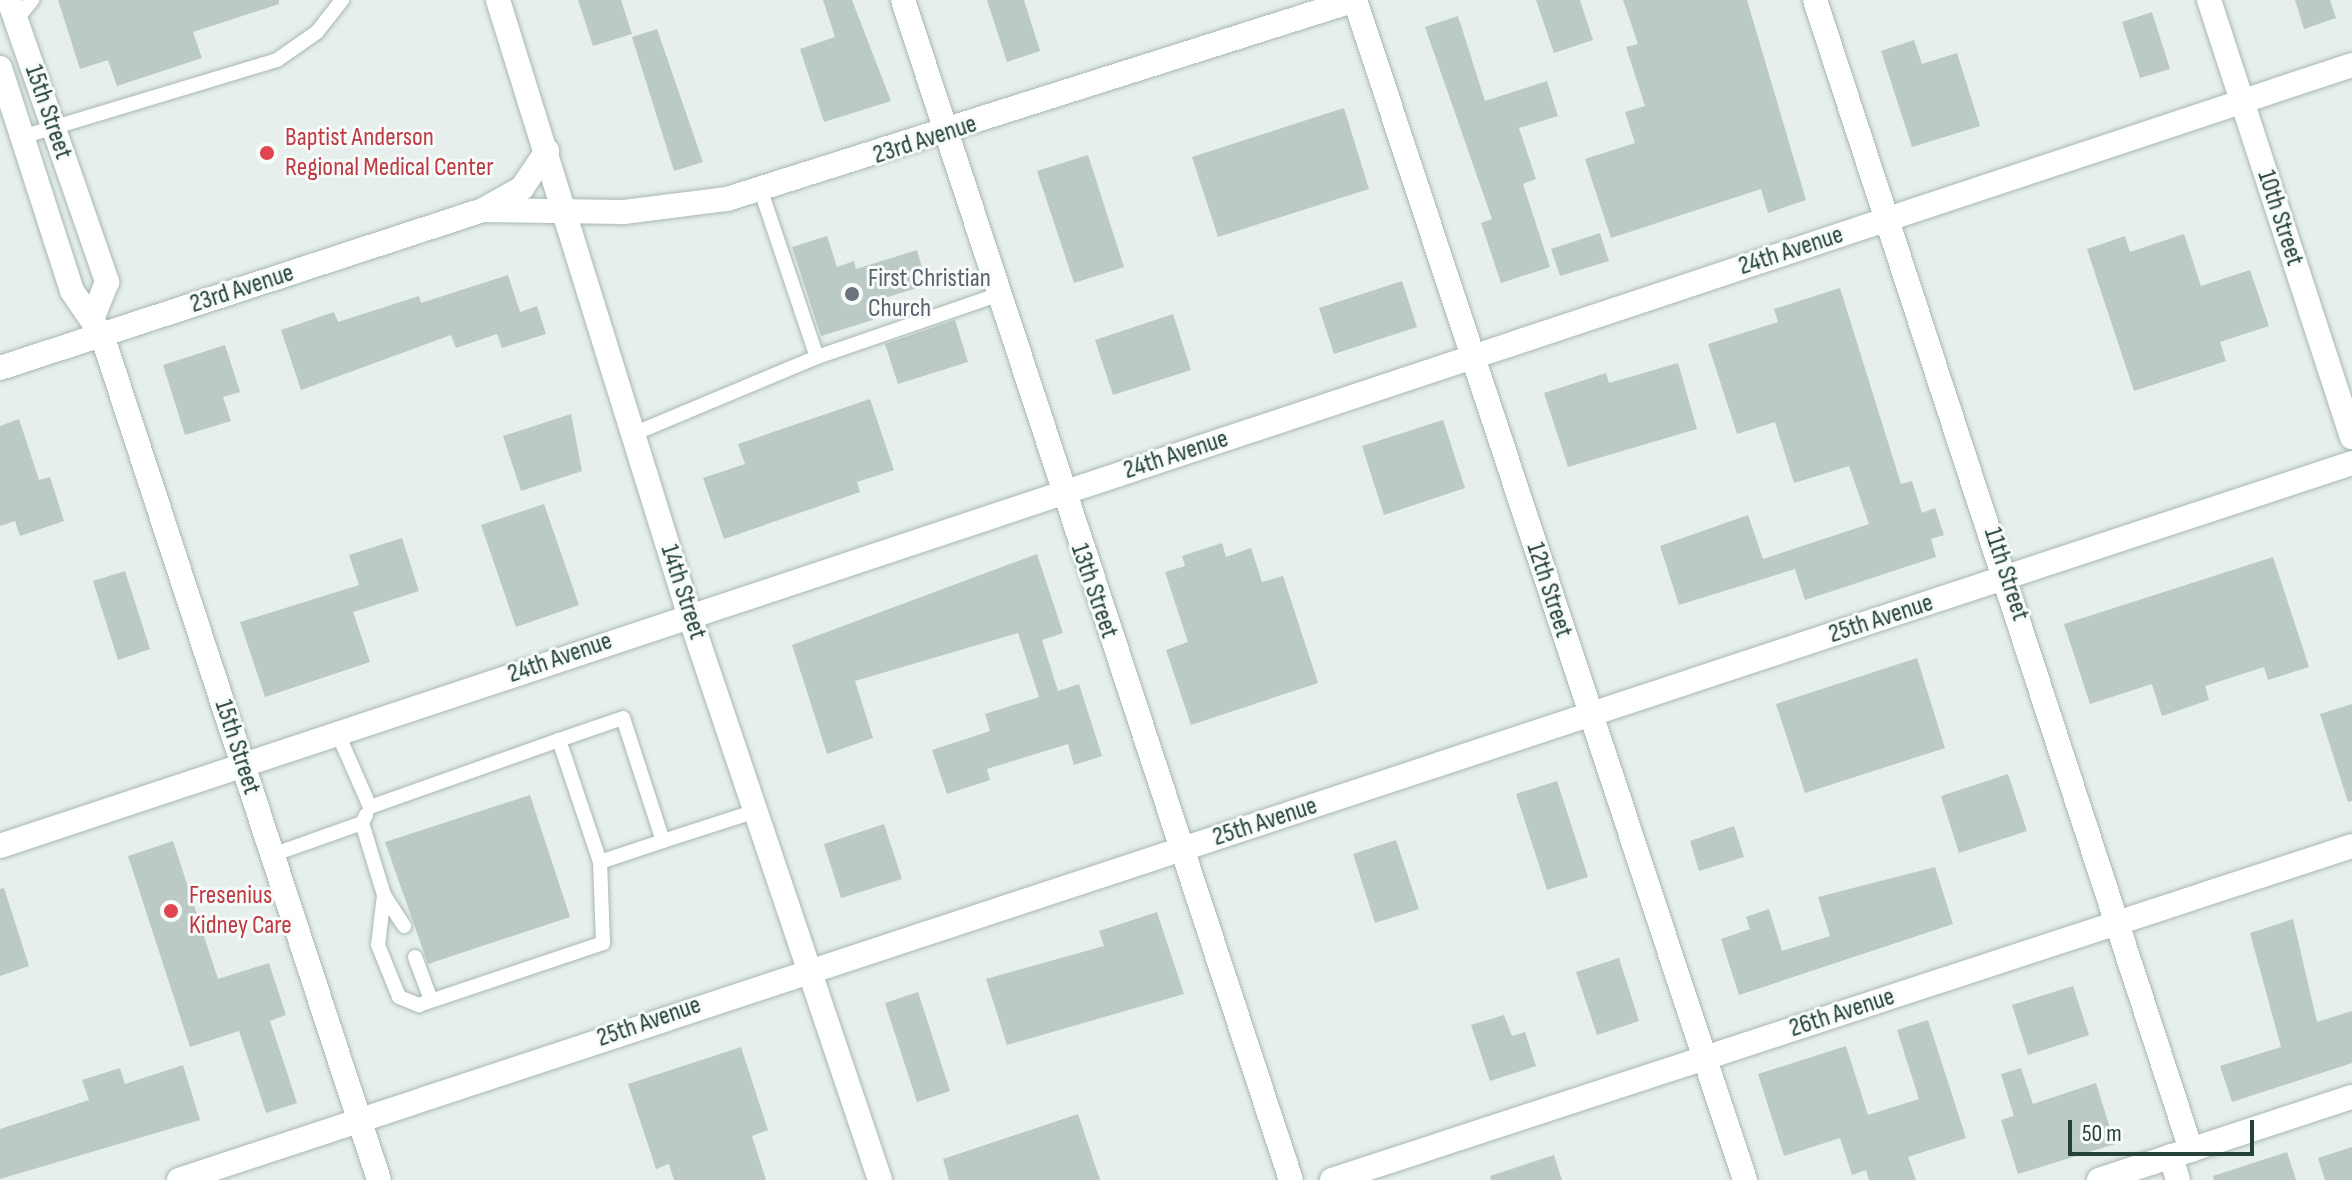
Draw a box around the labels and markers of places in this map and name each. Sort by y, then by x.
place label: Baptist Anderson Regional Medical Center [285,122,494,184]
marker: Baptist Anderson Regional Medical Center [256,142,278,164]
place label: First Christian Church [868,263,991,324]
marker: First Christian Church [843,285,861,303]
place label: Fresenius Kidney Care [189,880,292,942]
marker: Fresenius Kidney Care [160,900,182,922]

